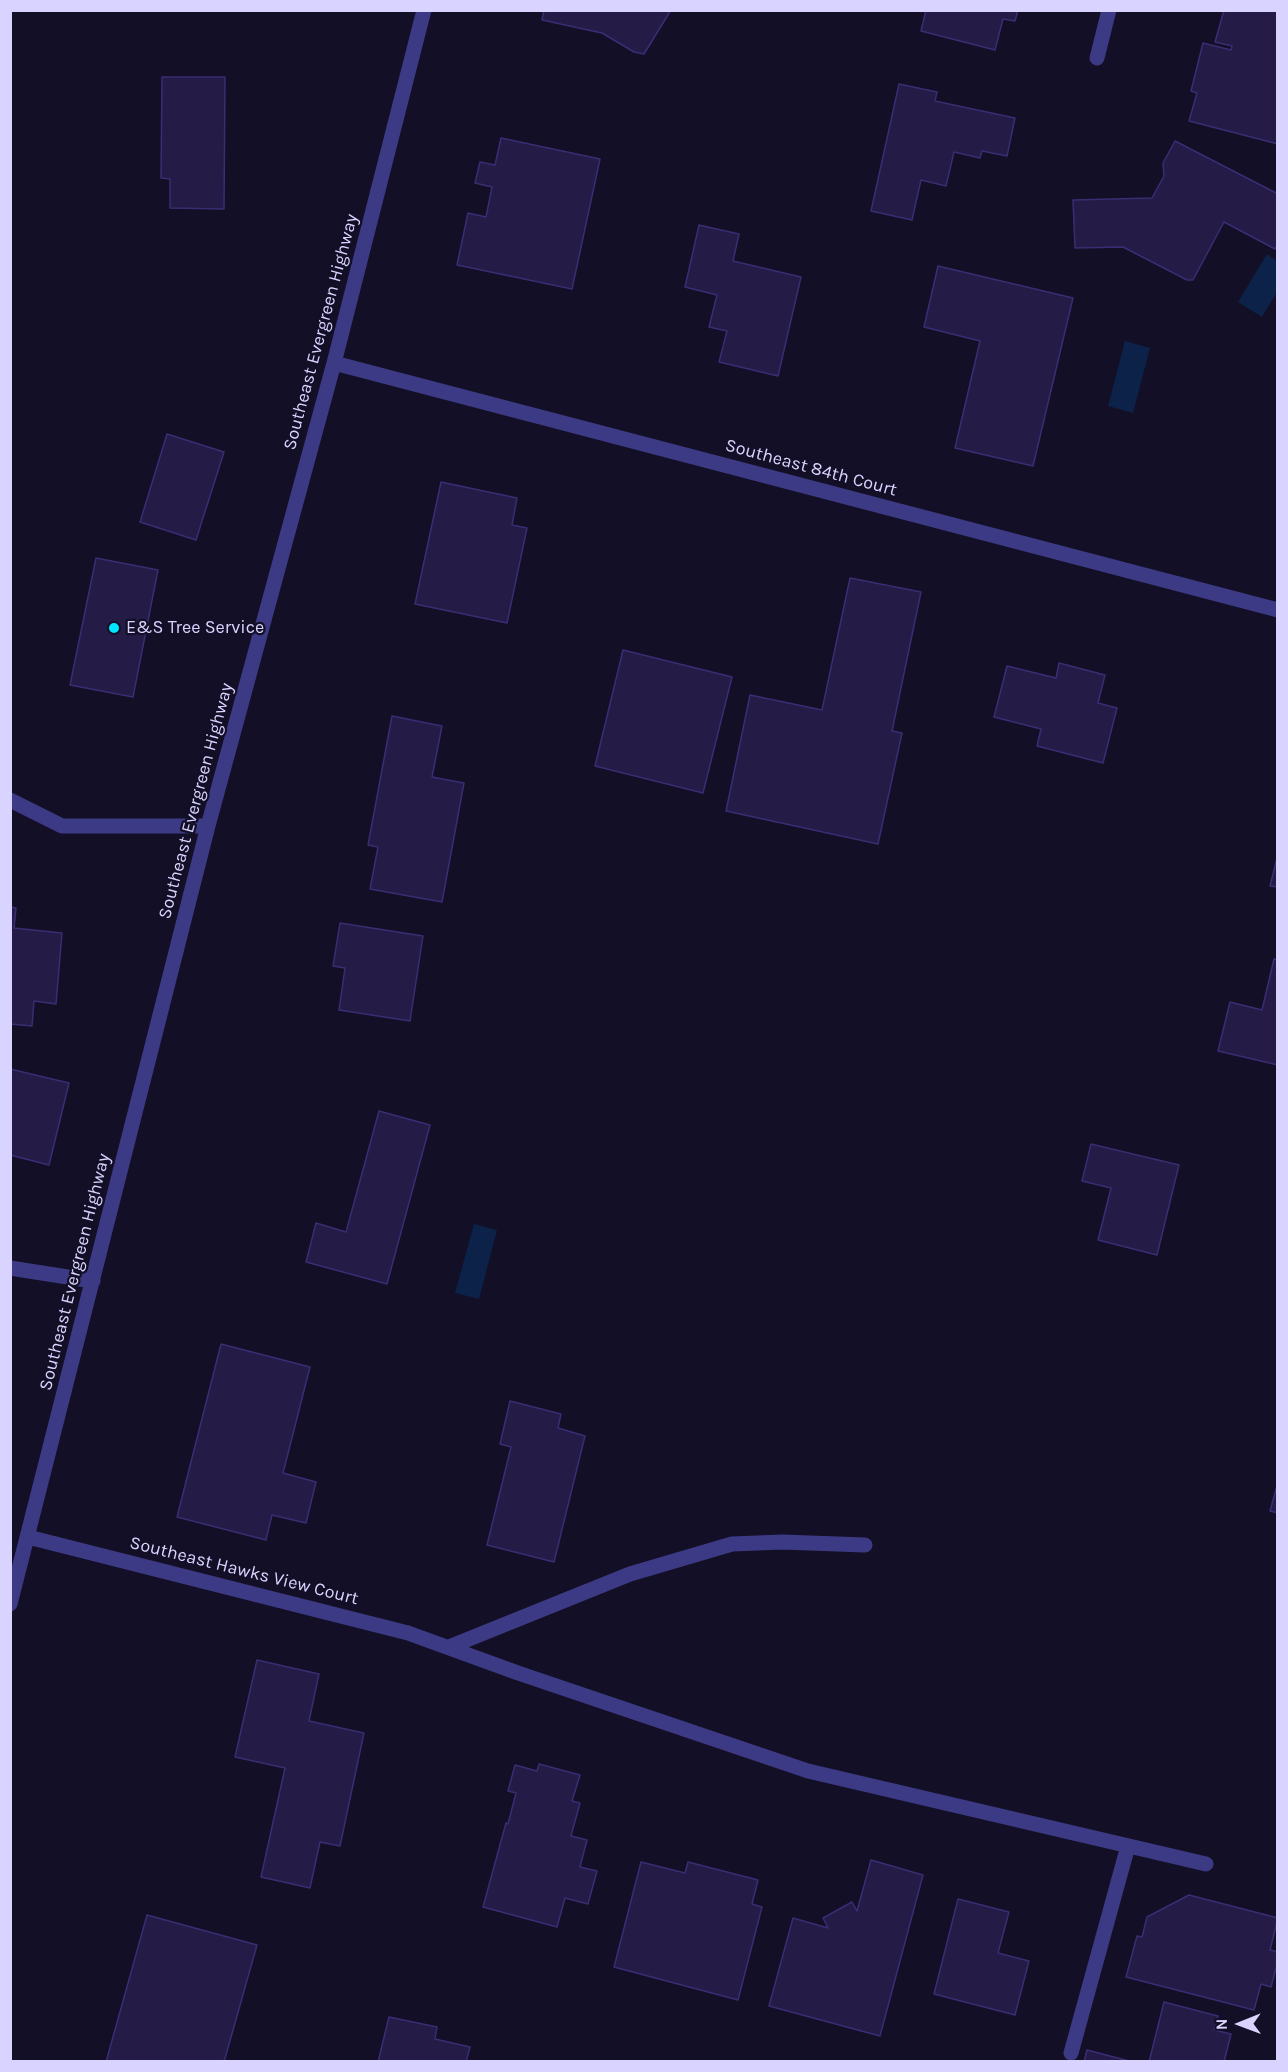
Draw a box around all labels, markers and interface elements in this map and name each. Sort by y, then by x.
street label: Southeast Evergreen Highway [279,212,363,452]
street label: Southeast 84th Court [723,435,899,501]
place label: E&S Tree Service [126,617,264,639]
marker: E&S Tree Service [107,621,121,635]
street label: Southeast Evergreen Highway [154,681,238,921]
street label: Southeast Evergreen Highway [35,1151,115,1393]
street label: Southeast Hawks View Court [127,1532,361,1610]
north arrow [1210,1994,1270,2054]
text: N [1212,2018,1231,2030]

